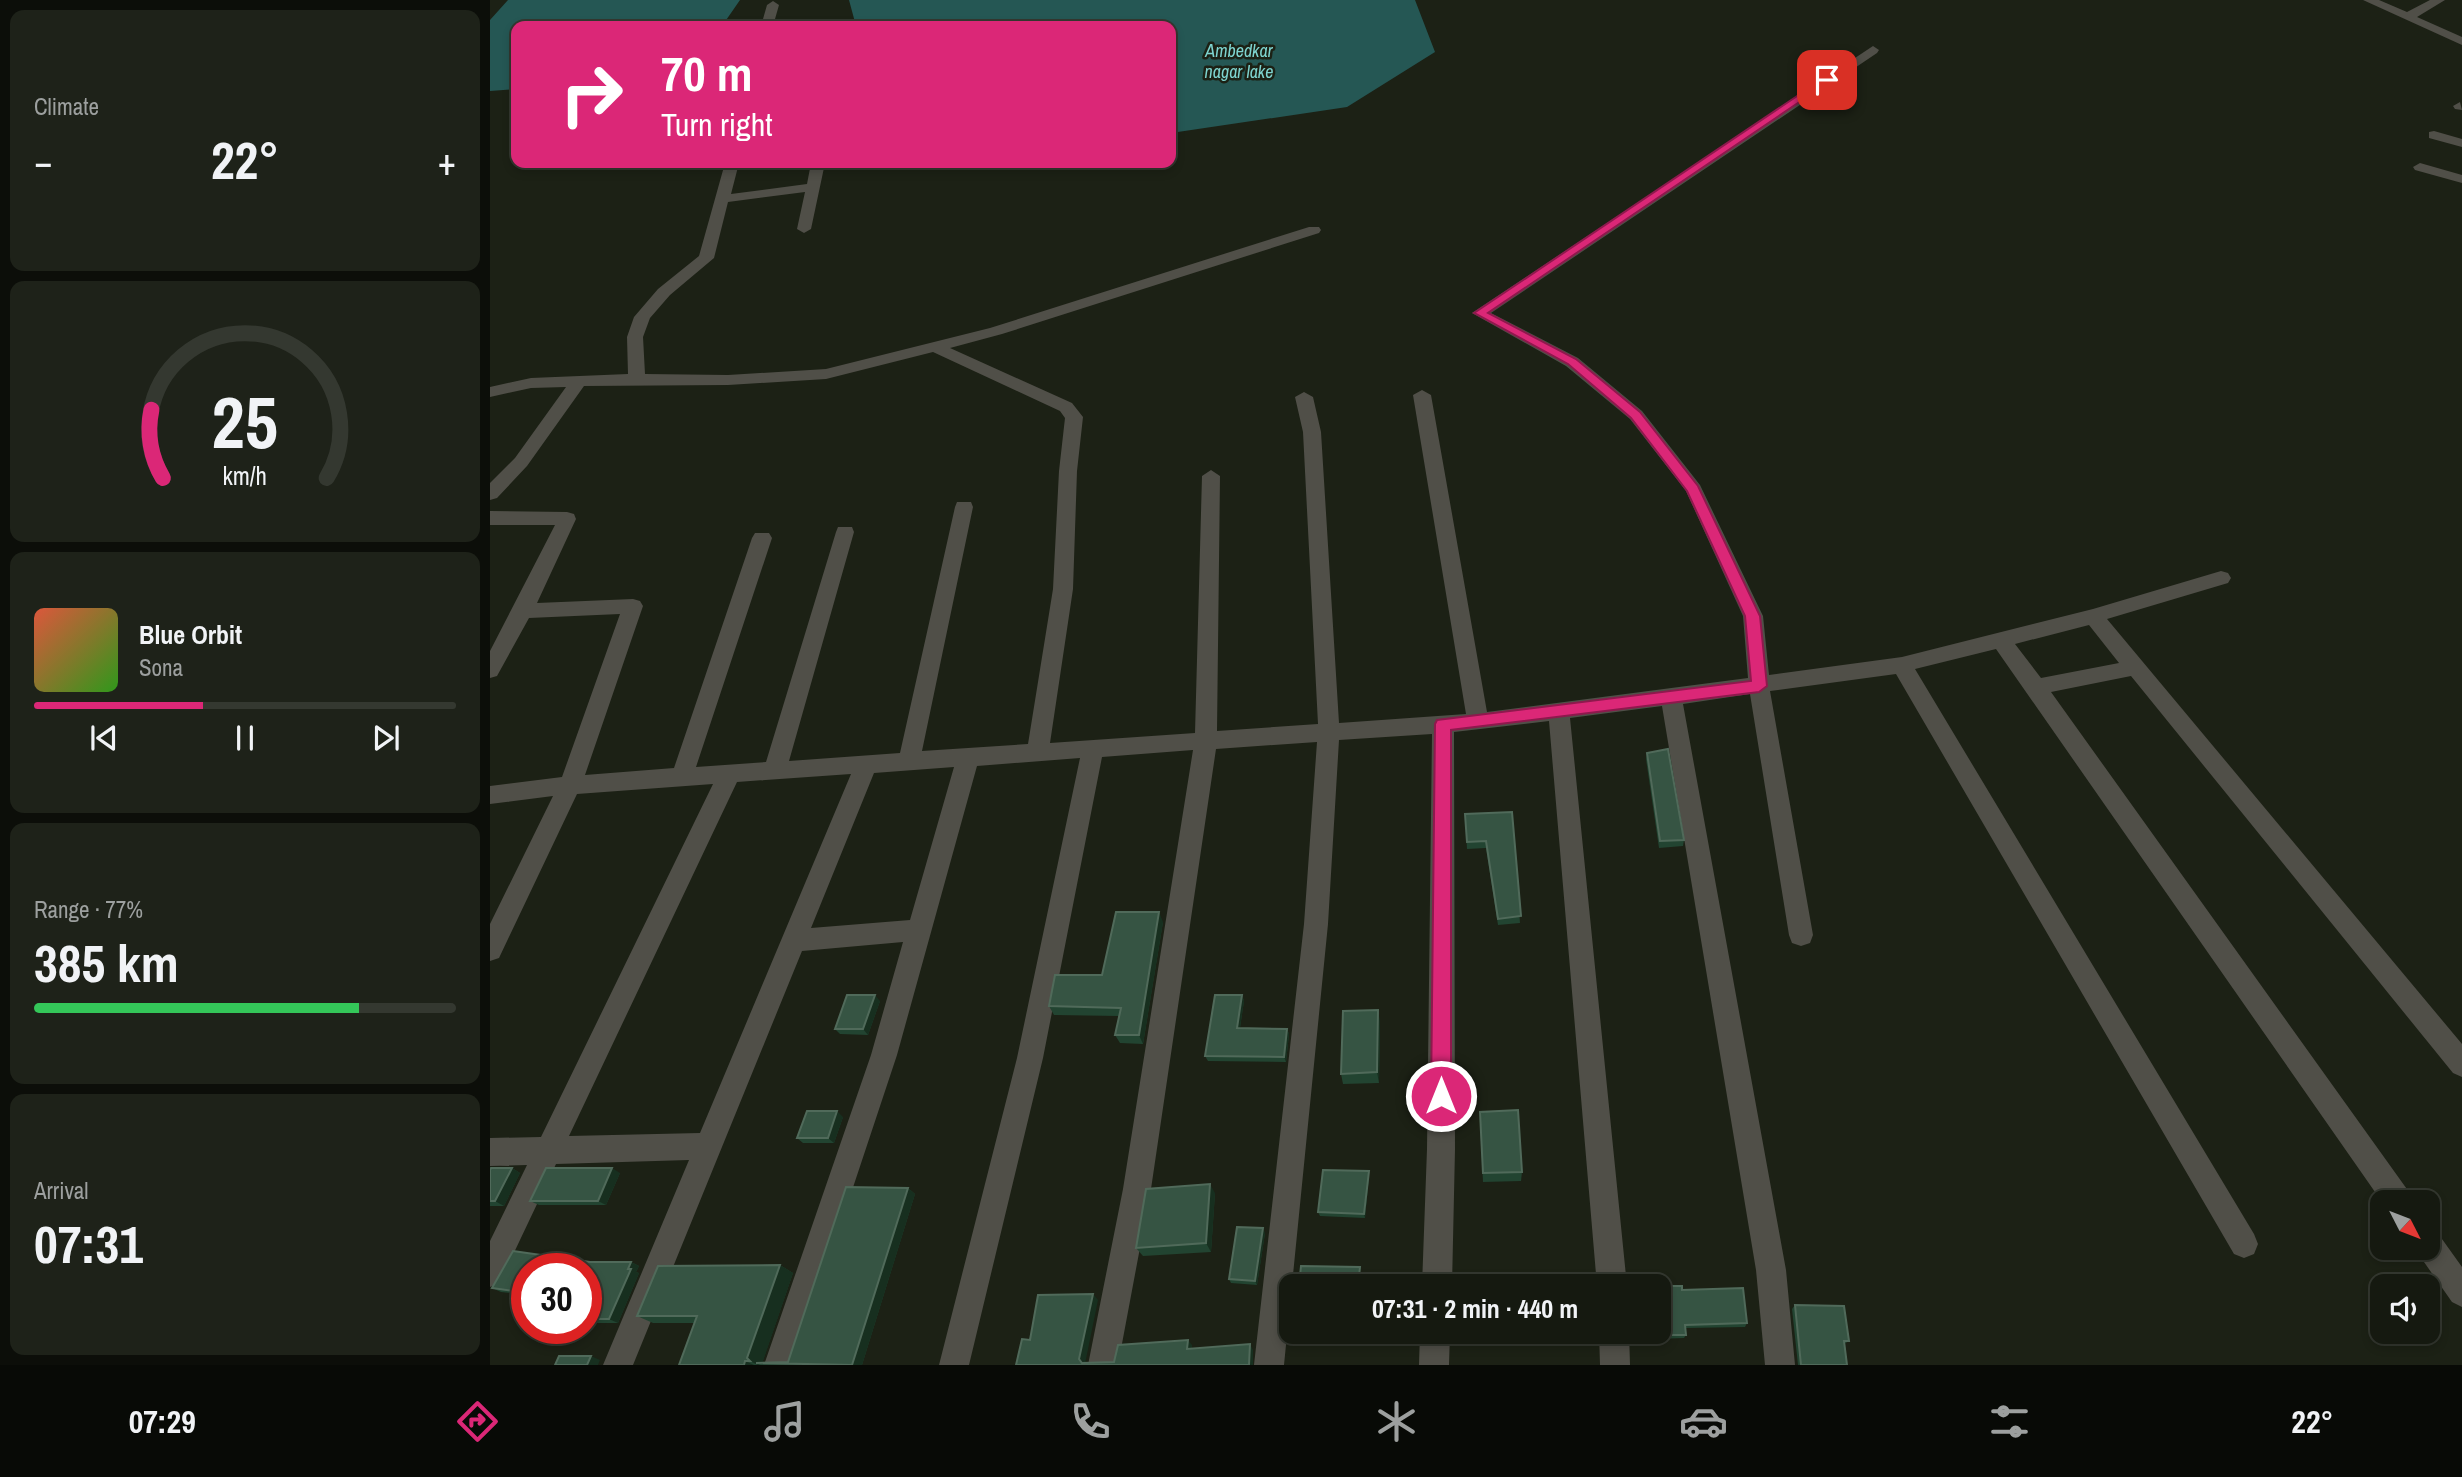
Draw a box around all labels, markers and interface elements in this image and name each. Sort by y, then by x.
water label: Ambedkar nagar lake [1204,38,1274,84]
text: 70 m [661,40,753,106]
icon: right [546,49,637,140]
pin [1797,50,1857,110]
icon: arrive [1808,61,1846,99]
text: Climate [34,91,99,122]
text: Turn right [661,103,773,146]
text: 22° [211,125,279,195]
text: − [34,136,52,187]
text: + [438,136,456,187]
text: 25 [212,373,278,471]
text: km/h [223,458,267,492]
text: Blue Orbit [139,617,242,652]
text: Sona [139,652,183,683]
icon: previous [85,719,123,757]
icon: pause [226,719,264,757]
icon: next [367,719,405,757]
text: Range · 77% [34,894,143,925]
text: 385 km [34,928,179,998]
position arrow [1404,1059,1478,1133]
text: Arrival [34,1175,89,1206]
north arrow [2370,1190,2440,1260]
map controls [2370,1190,2440,1344]
text: 07:31 [34,1209,143,1279]
speed limit sign: 30 [511,1253,602,1344]
button: sound [2370,1274,2440,1344]
text: 07:31 · 2 min · 440 m [1372,1291,1578,1326]
icon: directions [453,1397,502,1446]
icon: music [760,1397,809,1446]
icon: phone [1066,1397,1115,1446]
icon: climate [1372,1397,1421,1446]
icon: car [1679,1397,1728,1446]
icon: filters [1985,1397,2034,1446]
text: 07:29 [129,1400,196,1443]
text: 22° [2291,1400,2333,1443]

